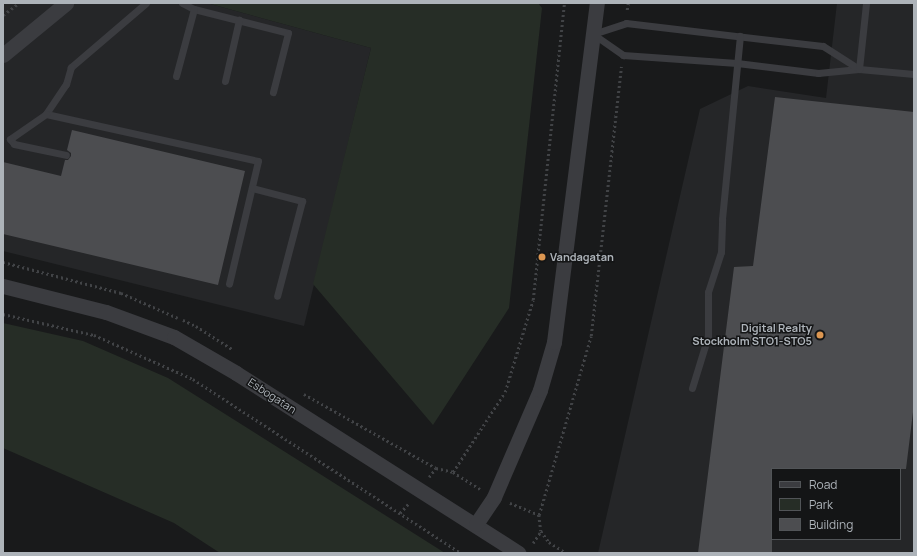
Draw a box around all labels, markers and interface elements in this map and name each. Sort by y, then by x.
place label: Vandagatan [550,250,614,264]
marker: Vandagatan [537,252,547,262]
place label: Digital Realty Stockholm STO1-STO5 [692,322,812,348]
marker: Digital Realty Stockholm STO1-STO5 [815,330,825,340]
street label: Esbogatan [245,376,299,416]
legend [771,468,901,540]
text: Road [809,476,837,493]
text: Park [809,496,833,513]
text: Building [809,516,853,533]

